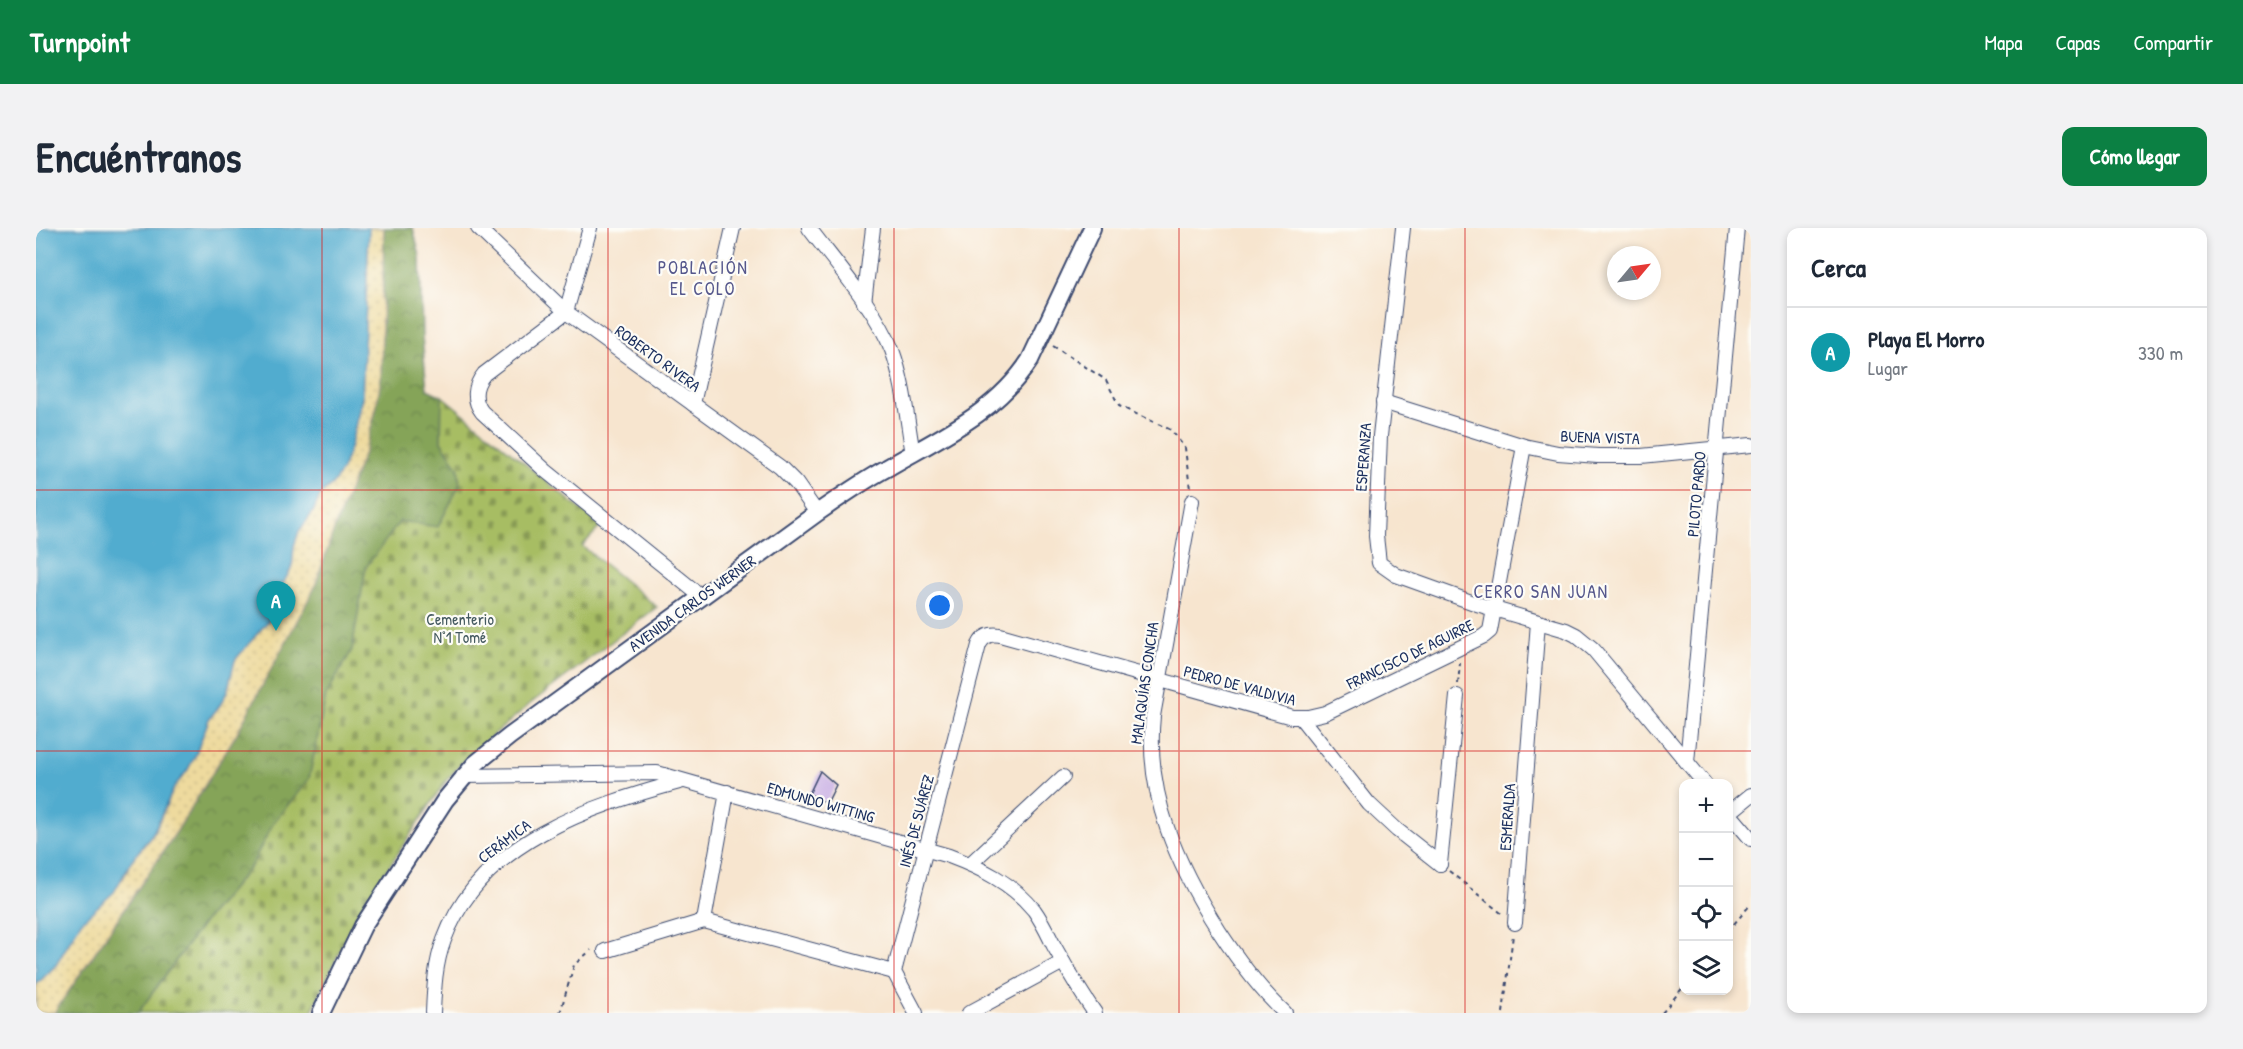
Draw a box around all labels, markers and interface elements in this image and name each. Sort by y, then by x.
text: Turnpoint [30,23,130,61]
text: Mapa [1984,28,2022,57]
text: Capas [2055,28,2100,57]
text: Compartir [2133,28,2213,57]
button: Cómo llegar [2062,127,2207,186]
text: Encuéntranos [36,128,242,185]
north arrow [1607,246,1661,300]
text: Cerca [1811,250,1866,285]
district label: POBLACIÓN EL COLO [658,255,748,301]
street label: ROBERTO RIVERA [611,319,705,397]
text: Playa El Morro [1868,324,1984,354]
text: A [1826,339,1835,366]
text: 330 m [2138,339,2183,366]
text: Lugar [1868,354,1908,381]
street label: ESPERANZA [1350,422,1376,492]
street label: BUENA VISTA [1560,425,1640,449]
street label: PILOTO PARDO [1681,450,1711,538]
street label: AVENIDA CARLOS WERNER [624,549,760,657]
district label: CERRO SAN JUAN [1474,579,1609,604]
pin: A [256,582,296,631]
your location [925,591,954,620]
park label: Cementerio N°1 Tomé [426,608,494,648]
street label: FRANCISCO DE AGUIRRE [1342,614,1477,695]
street label: MALAQUÍAS CONCHA [1125,620,1163,746]
street label: PEDRO DE VALDIVIA [1181,659,1299,711]
street label: INÉS DE SUÁREZ [893,772,939,870]
street label: EDMUNDO WITTING [765,776,877,828]
map controls [1679,779,1733,995]
button: + [1679,779,1733,833]
street label: ESMERALDA [1494,782,1520,851]
street label: CERÁMICA [473,814,535,868]
button: − [1679,833,1733,887]
button: locate [1679,887,1733,941]
button: layers [1679,941,1733,995]

